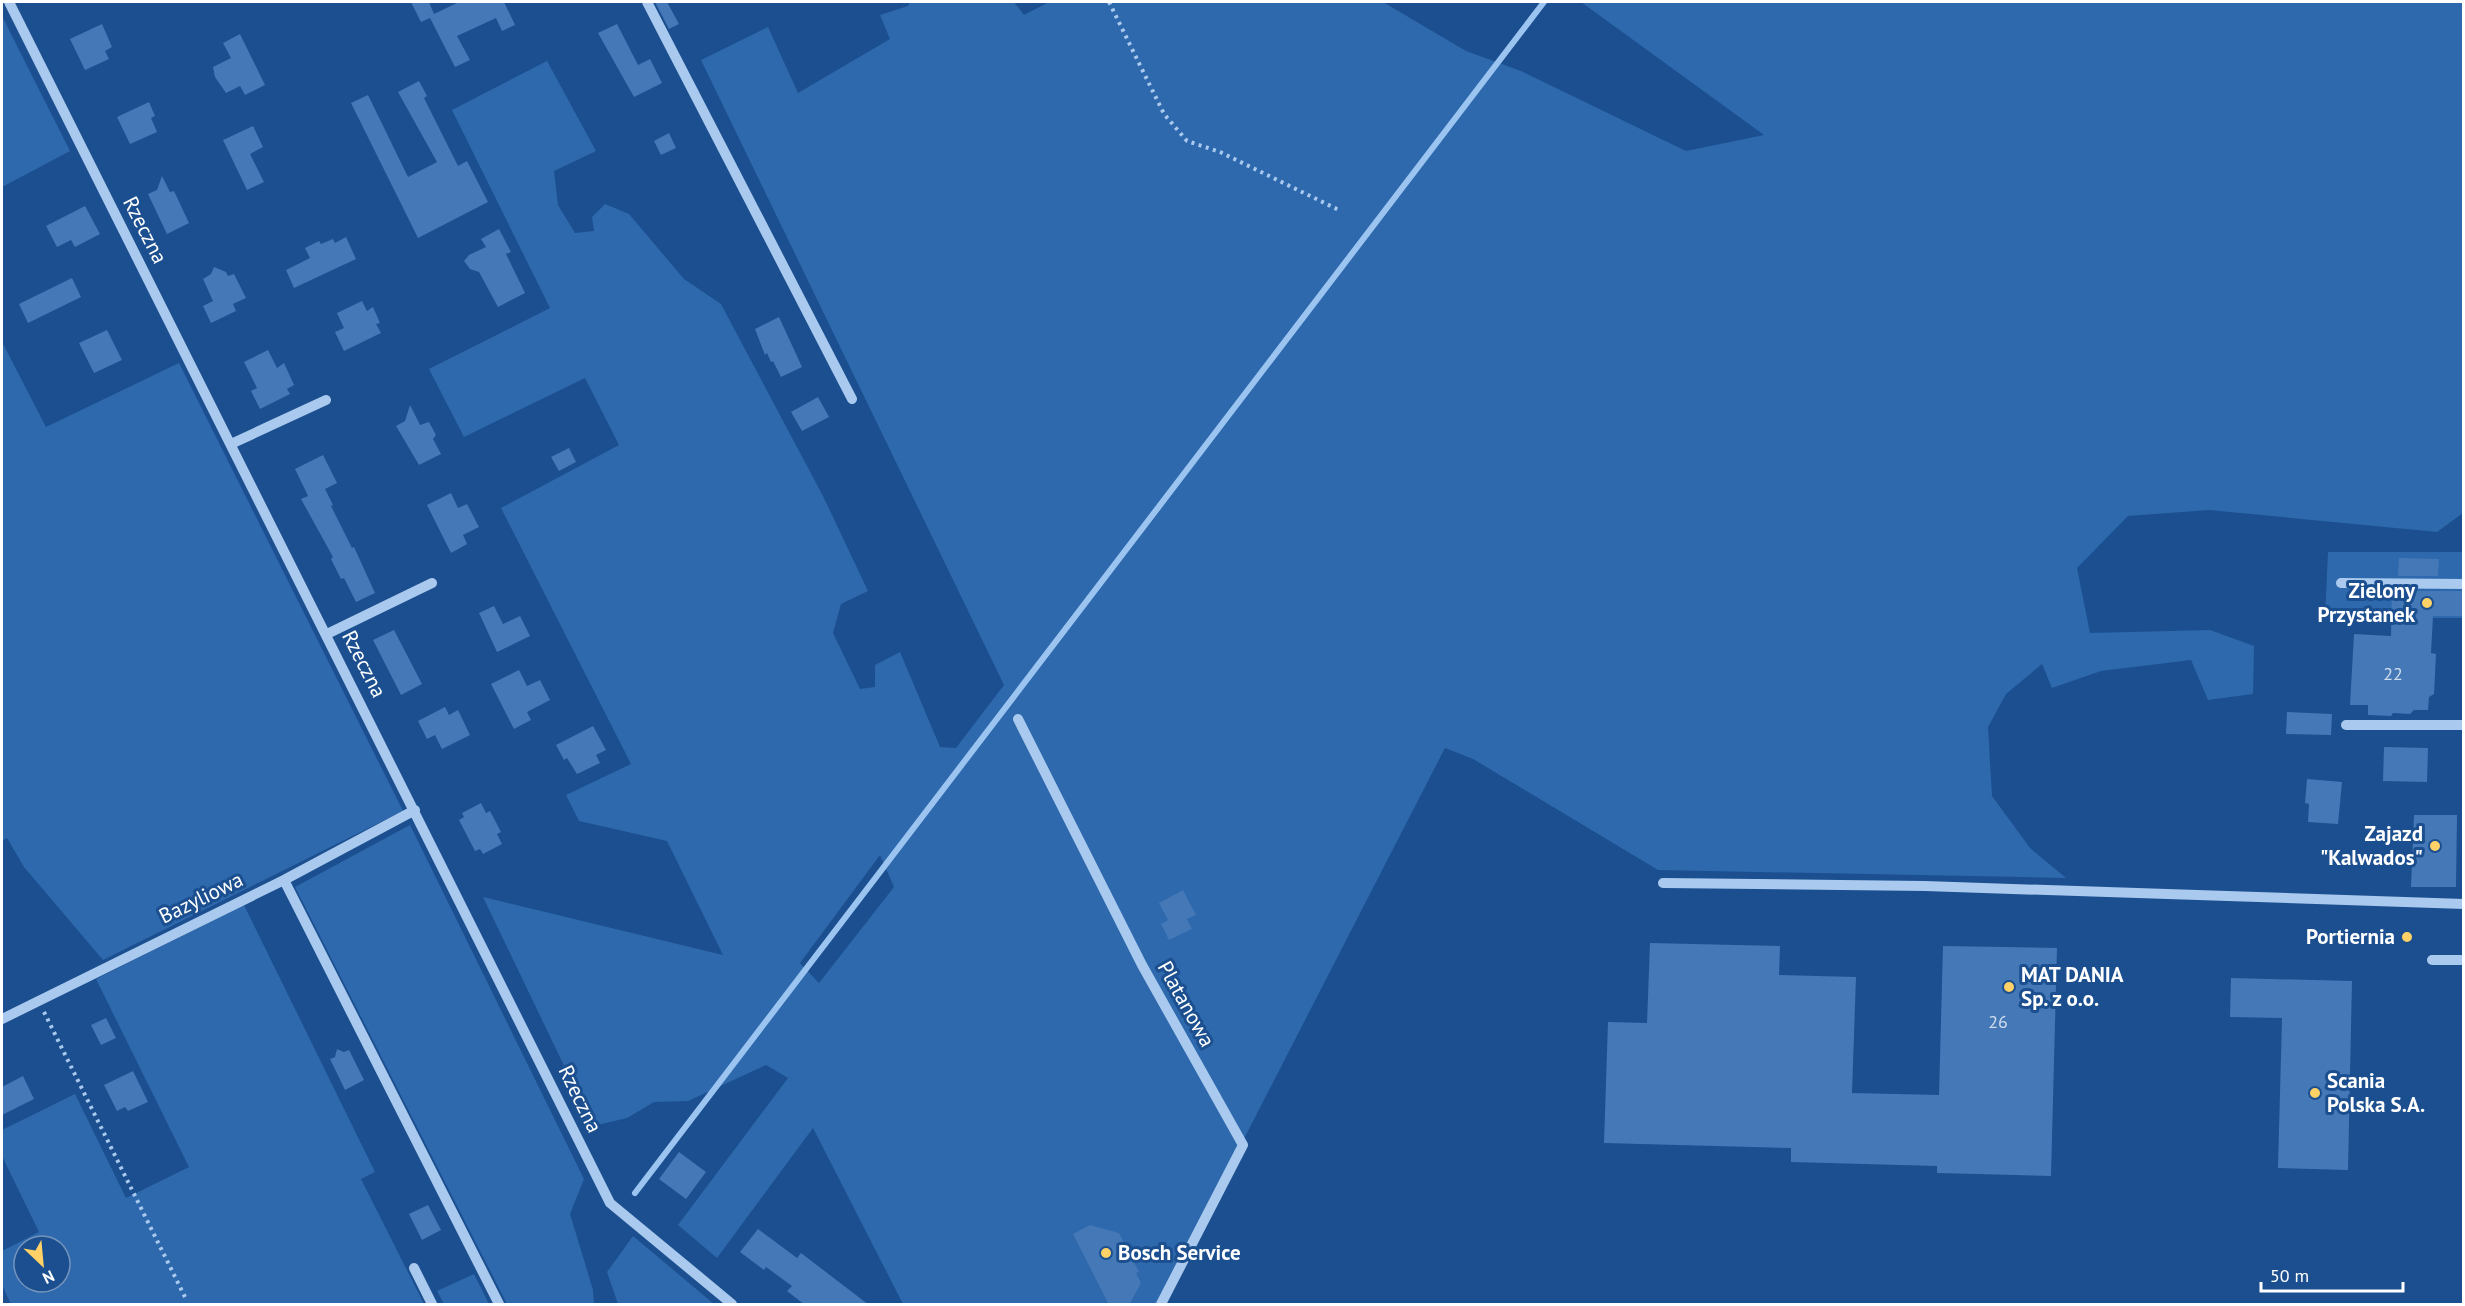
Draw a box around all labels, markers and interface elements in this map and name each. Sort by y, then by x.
street label: Rzeczna [117,192,174,268]
place label: Zielony Przystanek [2318,577,2416,628]
marker: Zielony Przystanek [2420,596,2434,610]
street label: Rzeczna [336,626,393,702]
house number: 22 [2383,662,2403,685]
place label: Zajazd "Kalwados" [2320,820,2423,871]
marker: Zajazd "Kalwados" [2428,839,2442,853]
street label: Bazyliowa [154,866,247,929]
place label: Portiernia [2306,923,2395,950]
marker: Portiernia [2400,930,2414,944]
street label: Platanowa [1152,956,1221,1051]
place label: MAT DANIA Sp. z o.o. [2021,961,2124,1012]
marker: MAT DANIA Sp. z o.o. [2002,980,2016,994]
house number: 26 [1988,1010,2008,1033]
street label: Rzeczna [553,1061,608,1137]
place label: Scania Polska S.A. [2327,1067,2425,1118]
marker: Scania Polska S.A. [2308,1086,2322,1100]
north arrow [12,1234,72,1294]
place label: Bosch Service [1118,1239,1241,1266]
marker: Bosch Service [1099,1246,1113,1260]
scale bar [2261,1255,2404,1293]
text: 50 m [2270,1264,2309,1287]
text: N [39,1266,58,1289]

